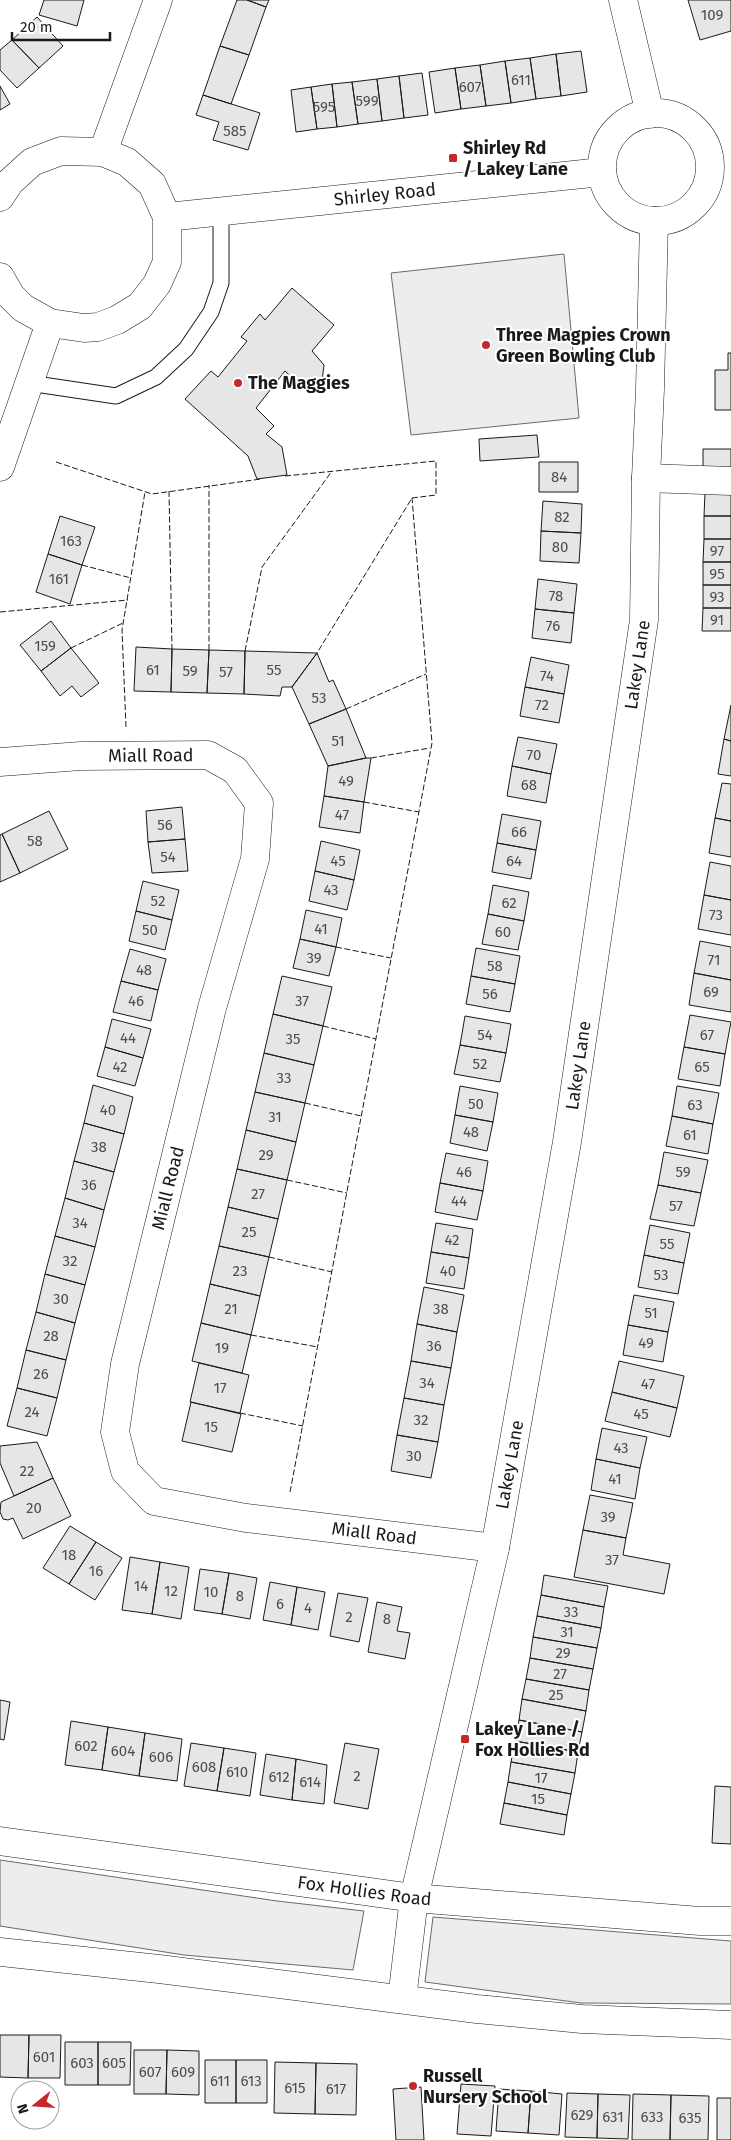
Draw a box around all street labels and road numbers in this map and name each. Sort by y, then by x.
street label: Shirley Road [333,178,437,211]
street label: Lakey Lane [620,619,655,711]
street label: Miall Road [108,744,194,767]
street label: Lakey Lane [561,1019,596,1112]
street label: Miall Road [147,1144,189,1232]
street label: Lakey Lane [491,1418,528,1511]
street label: Miall Road [330,1517,418,1549]
street label: Fox Hollies Road [296,1871,432,1910]

